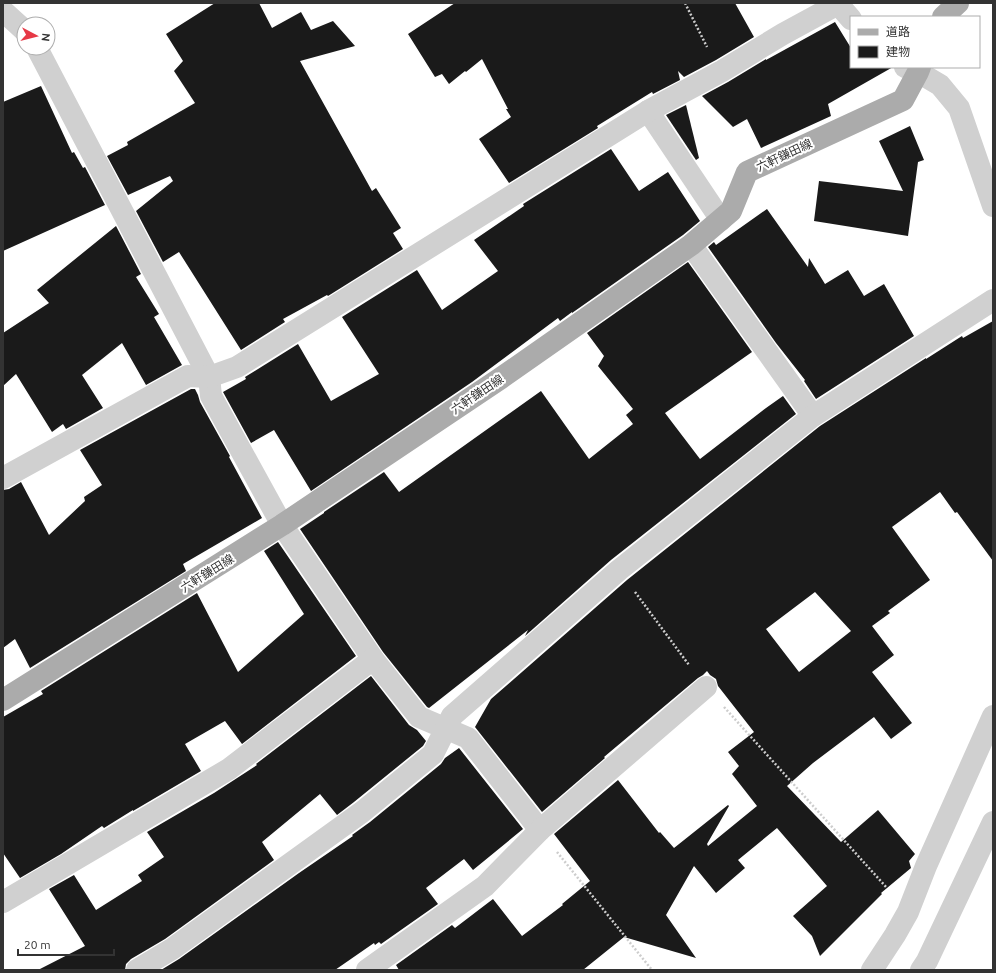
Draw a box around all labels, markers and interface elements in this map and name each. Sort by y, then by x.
north arrow [16,16,56,56]
legend [850,16,980,68]
text: 道路 [886,25,910,38]
text: N [39,32,52,42]
text: 建物 [886,45,910,58]
street label: 六軒鎌田線 [754,136,814,174]
street label: 六軒鎌田線 [448,372,506,416]
street label: 六軒鎌田線 [178,552,236,594]
scale bar [18,931,114,957]
text: 20 m [24,938,51,951]

